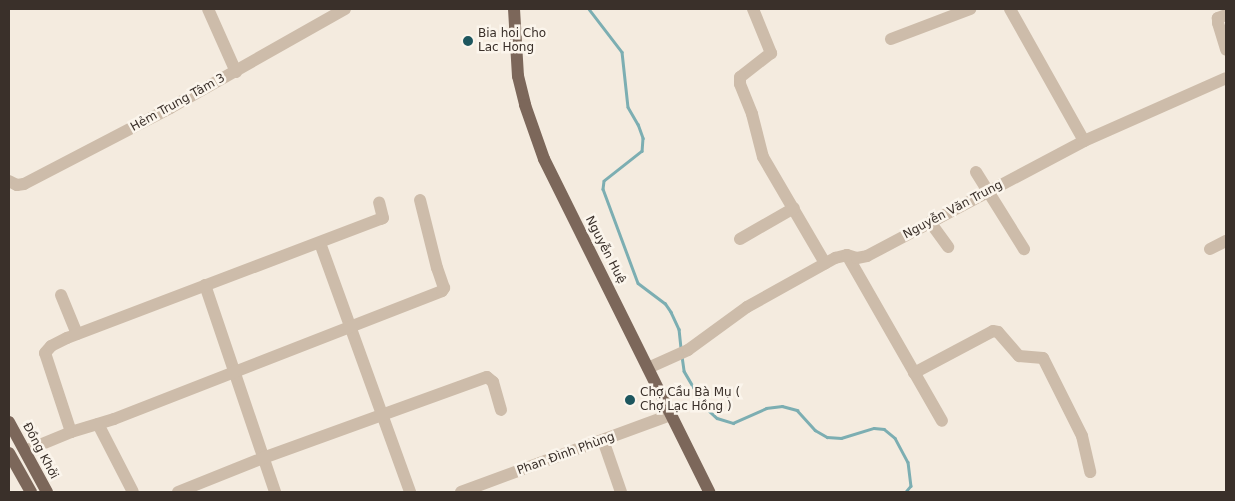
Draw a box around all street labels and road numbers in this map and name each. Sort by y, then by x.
street label: Hẻm Trung Tâm 3 [128,71,228,135]
street label: Nguyễn Văn Trung [901,178,1005,242]
street label: Nguyễn Huệ [582,214,628,286]
street label: Đồng Khởi [19,420,61,482]
street label: Phan Đình Phùng [515,430,617,478]

